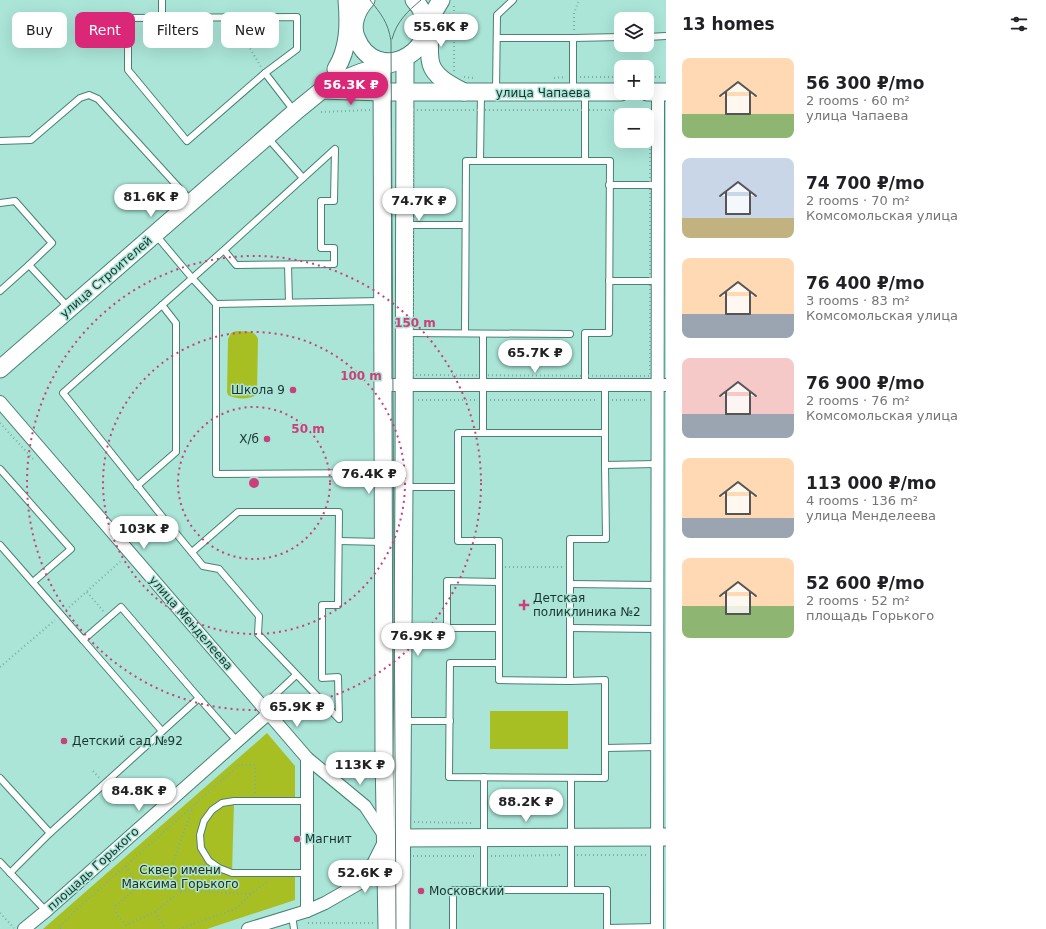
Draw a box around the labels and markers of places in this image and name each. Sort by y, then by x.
pin: 55.6K ₽ [404,14,478,48]
pin: 56.3K ₽ [314,72,388,106]
pin: 81.6K ₽ [114,184,188,218]
pin: 74.7K ₽ [382,188,456,222]
pin: 65.7K ₽ [498,340,572,374]
place label: Школа 9 [231,383,285,397]
marker: Школа 9 [288,385,298,395]
place label: Х/б [239,432,259,446]
marker: Х/б [262,434,272,444]
pin: 76.4K ₽ [332,461,406,495]
centre of rings [247,476,261,490]
pin: 103K ₽ [111,516,177,550]
place label: Детская поликлиника №2 [533,591,641,619]
marker: Детская поликлиника №2 [518,599,530,611]
pin: 76.9K ₽ [381,623,455,657]
pin: 65.9K ₽ [260,694,334,728]
place label: Детский сад №92 [72,734,183,748]
marker: Детский сад №92 [59,736,69,746]
pin: 113K ₽ [327,752,393,786]
pin: 84.8K ₽ [102,778,176,812]
pin: 88.2K ₽ [489,789,563,823]
place label: Магнит [305,832,352,846]
marker: Магнит [292,834,302,844]
pin: 52.6K ₽ [328,860,402,894]
place label: Московский [429,884,504,898]
marker: Московский [416,886,426,896]

